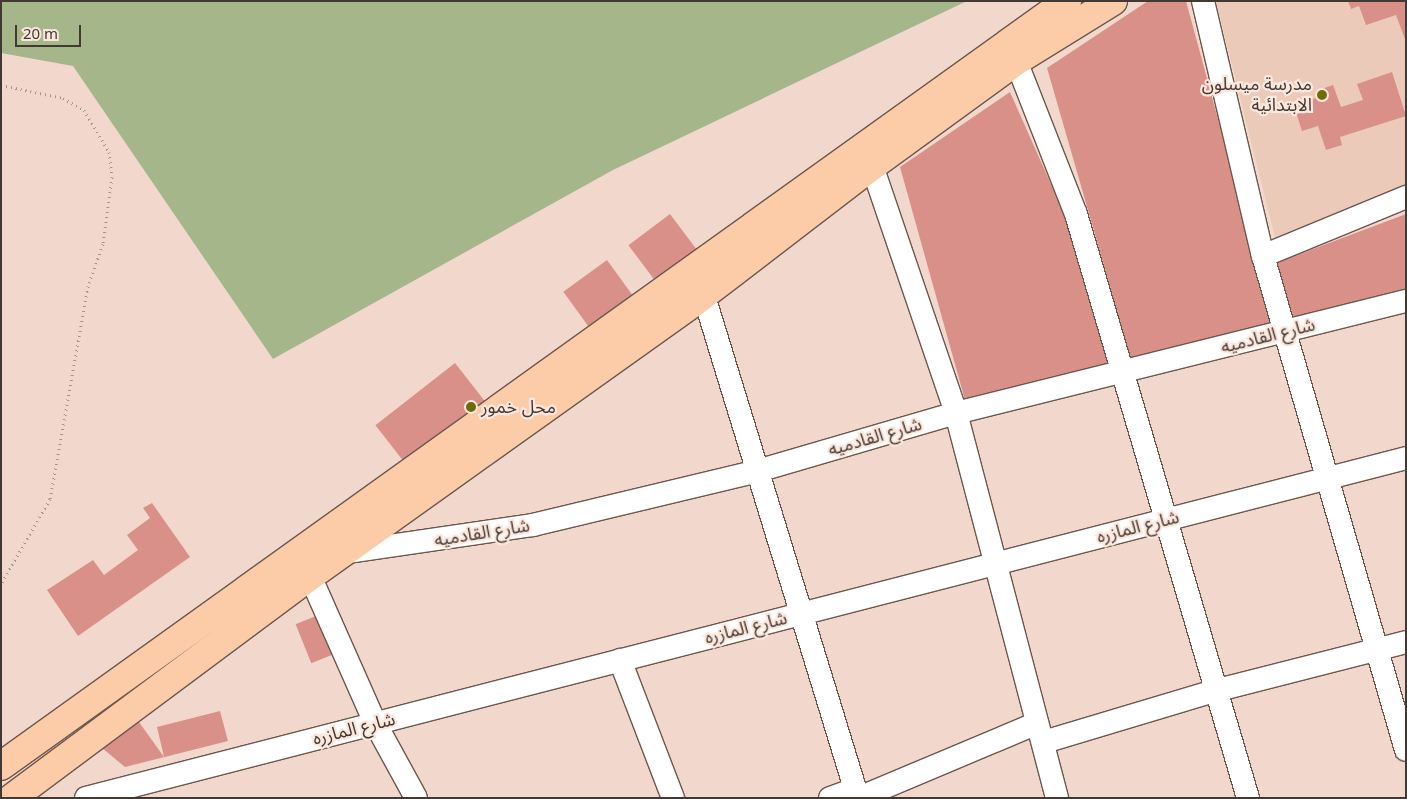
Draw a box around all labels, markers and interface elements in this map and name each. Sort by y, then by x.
scale bar [18,15,84,47]
text: 20 m [23,18,58,50]
place label: مدرسة ميسلون الابتدائية [1202,74,1312,116]
marker: مدرسة ميسلون الابتدائية [1316,89,1328,101]
street label: شارع القادميه [1219,314,1317,358]
place label: محل خمور [481,396,556,418]
marker: محل خمور [465,401,477,413]
street label: شارع القادميه [826,413,924,461]
street label: شارع المازره [1095,506,1181,548]
street label: شارع القادميه [433,515,531,551]
street label: شارع المازره [703,607,789,649]
street label: شارع المازره [311,708,397,750]

